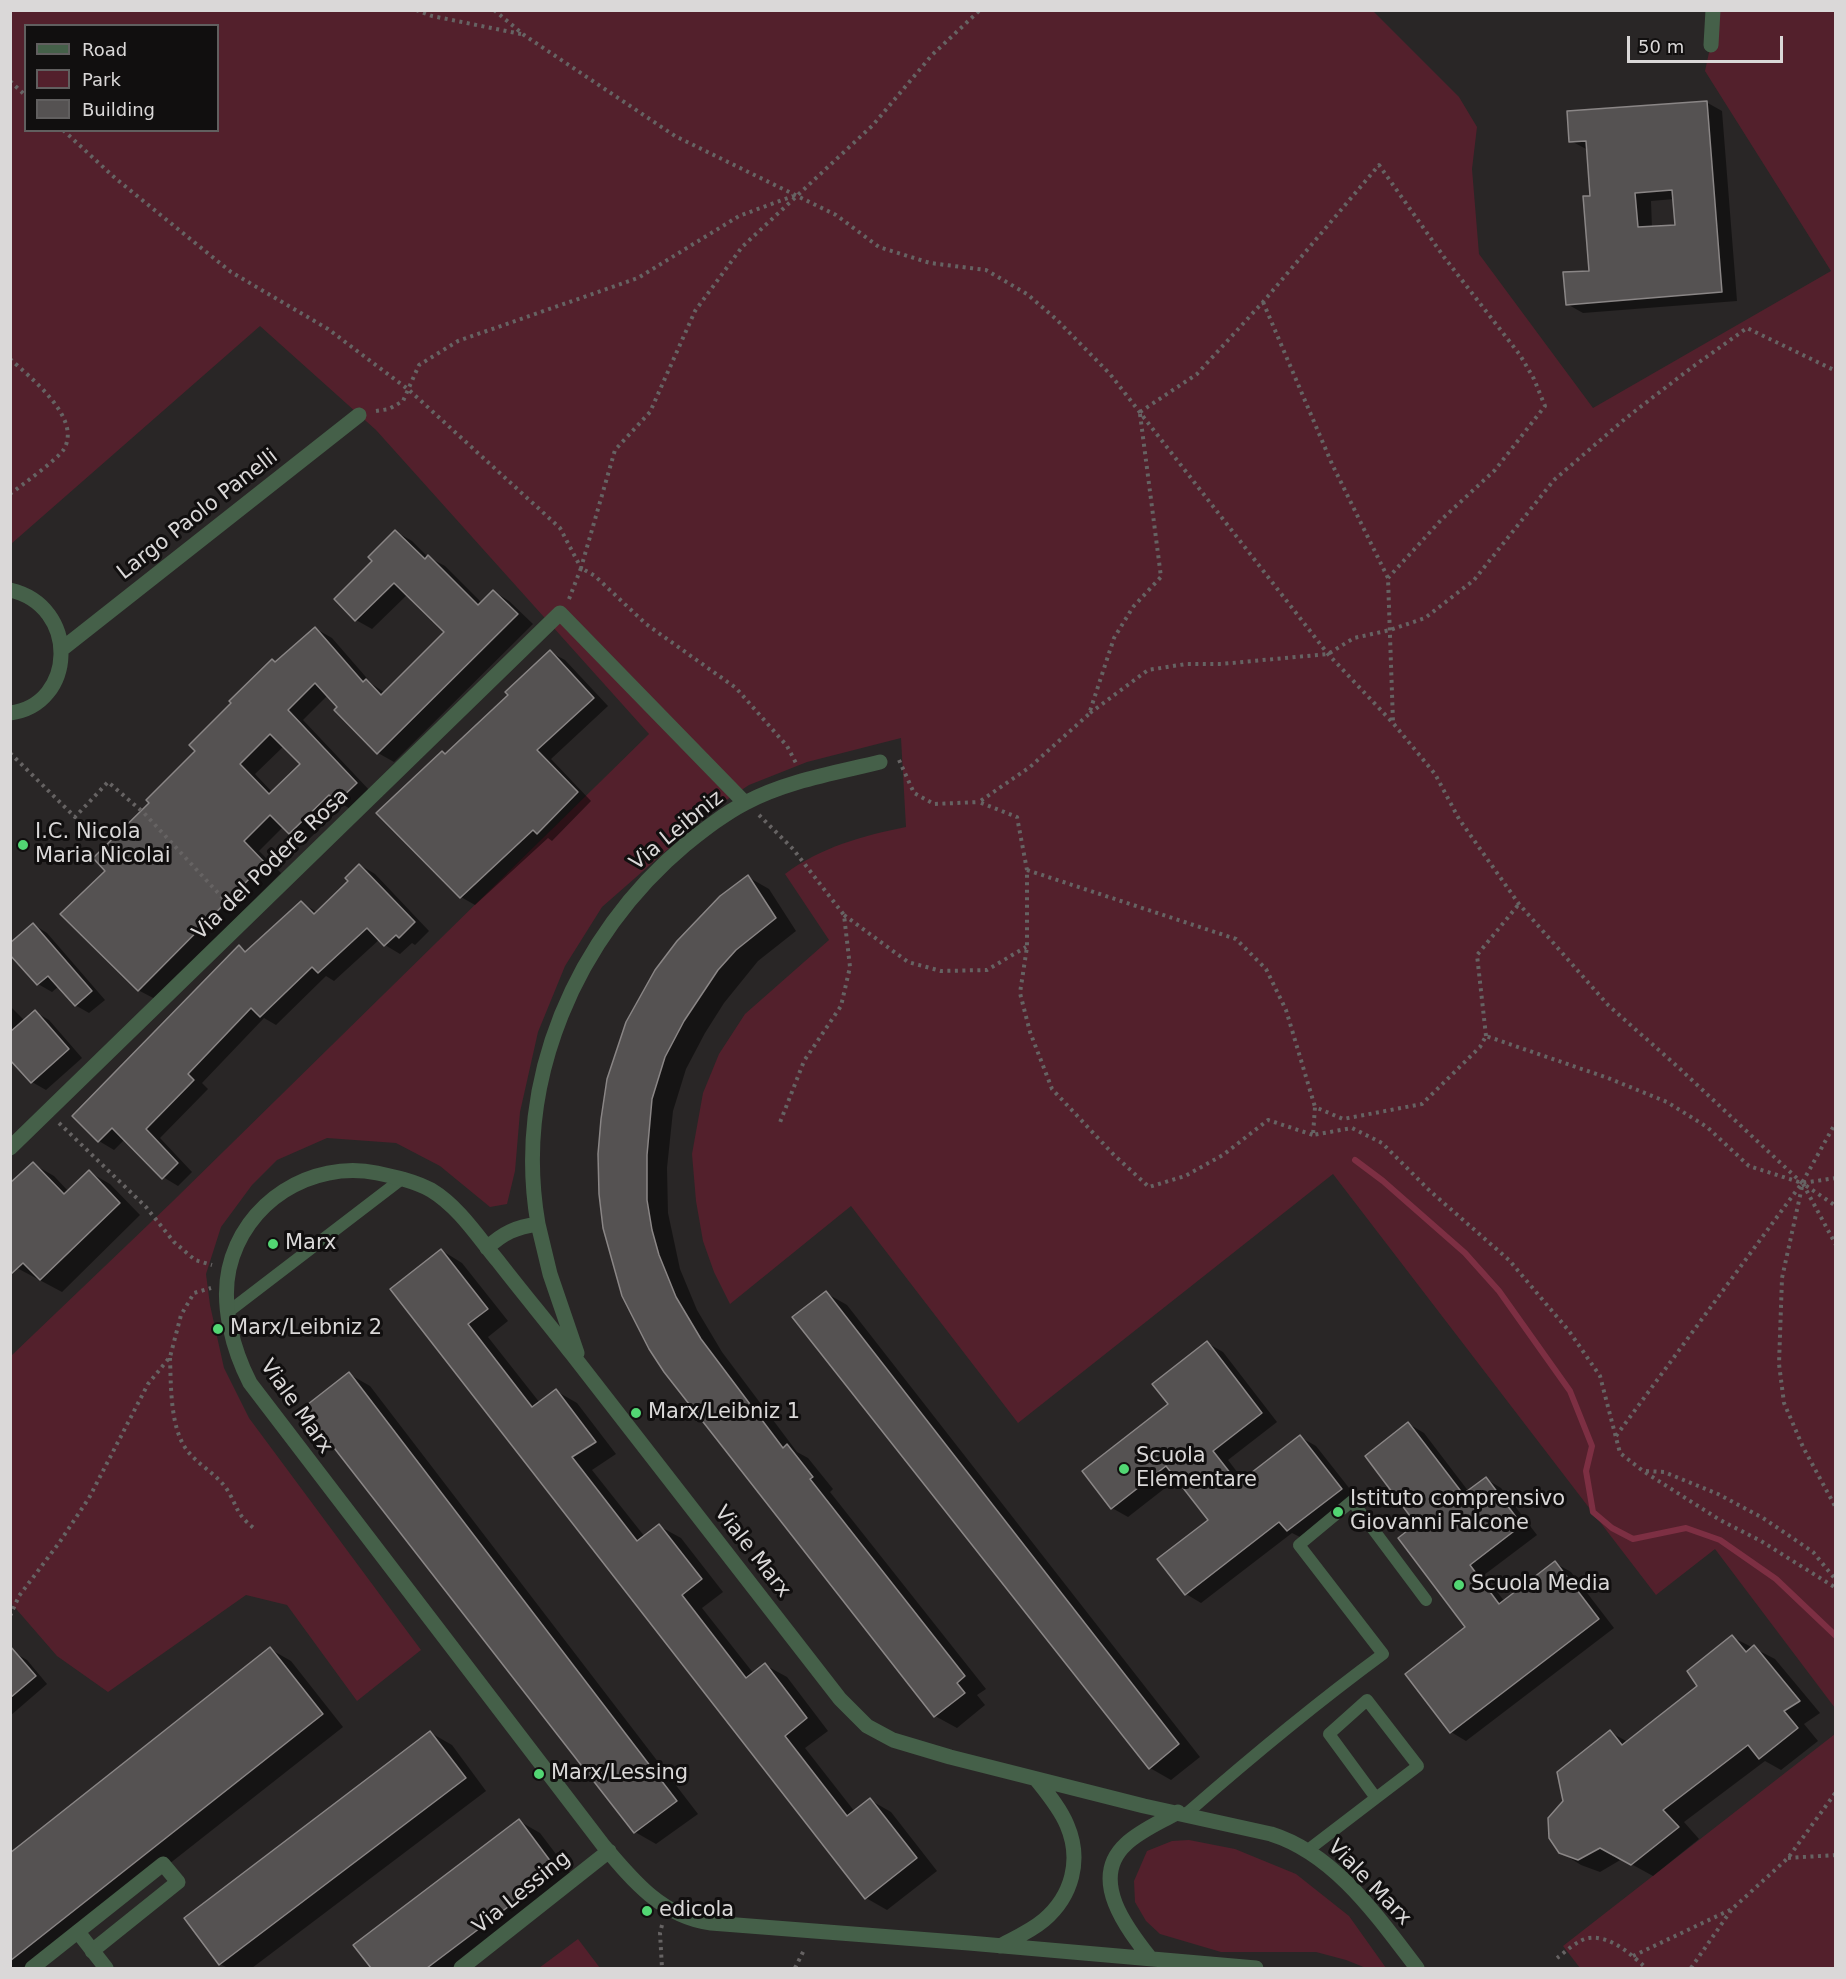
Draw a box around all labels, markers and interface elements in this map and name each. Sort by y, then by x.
legend [24,24,219,132]
scale bar [1630,24,1786,62]
text: 50 m [1638,36,1684,57]
text: Road [82,39,127,60]
text: Park [82,69,121,90]
text: Building [82,99,155,120]
street label: Largo Paolo Panelli [113,444,283,586]
street label: Via del Podere Rosa [188,784,354,946]
street label: Via Leibniz [625,786,729,876]
place label: I.C. Nicola Maria Nicolai [35,820,170,870]
marker: I.C. Nicola Maria Nicolai [16,838,30,852]
place label: Marx [285,1231,336,1257]
marker: Marx [266,1237,280,1251]
place label: Marx/Leibniz 2 [230,1316,382,1342]
marker: Marx/Leibniz 2 [211,1322,225,1336]
street label: Viale Marx [254,1355,338,1459]
place label: Marx/Leibniz 1 [648,1400,800,1426]
marker: Marx/Leibniz 1 [629,1406,643,1420]
place label: Scuola Elementare [1136,1444,1257,1494]
marker: Scuola Elementare [1117,1462,1131,1476]
place label: Istituto comprensivo Giovanni Falcone [1350,1487,1565,1537]
street label: Viale Marx [708,1501,796,1603]
marker: Istituto comprensivo Giovanni Falcone [1331,1505,1345,1519]
place label: Scuola Media [1471,1572,1610,1598]
marker: Scuola Media [1452,1578,1466,1592]
place label: Marx/Lessing [551,1761,688,1787]
marker: Marx/Lessing [532,1767,546,1781]
street label: Viale Marx [1322,1835,1416,1931]
street label: Via Lessing [468,1846,576,1940]
place label: edicola [659,1898,734,1924]
marker: edicola [640,1904,654,1918]

